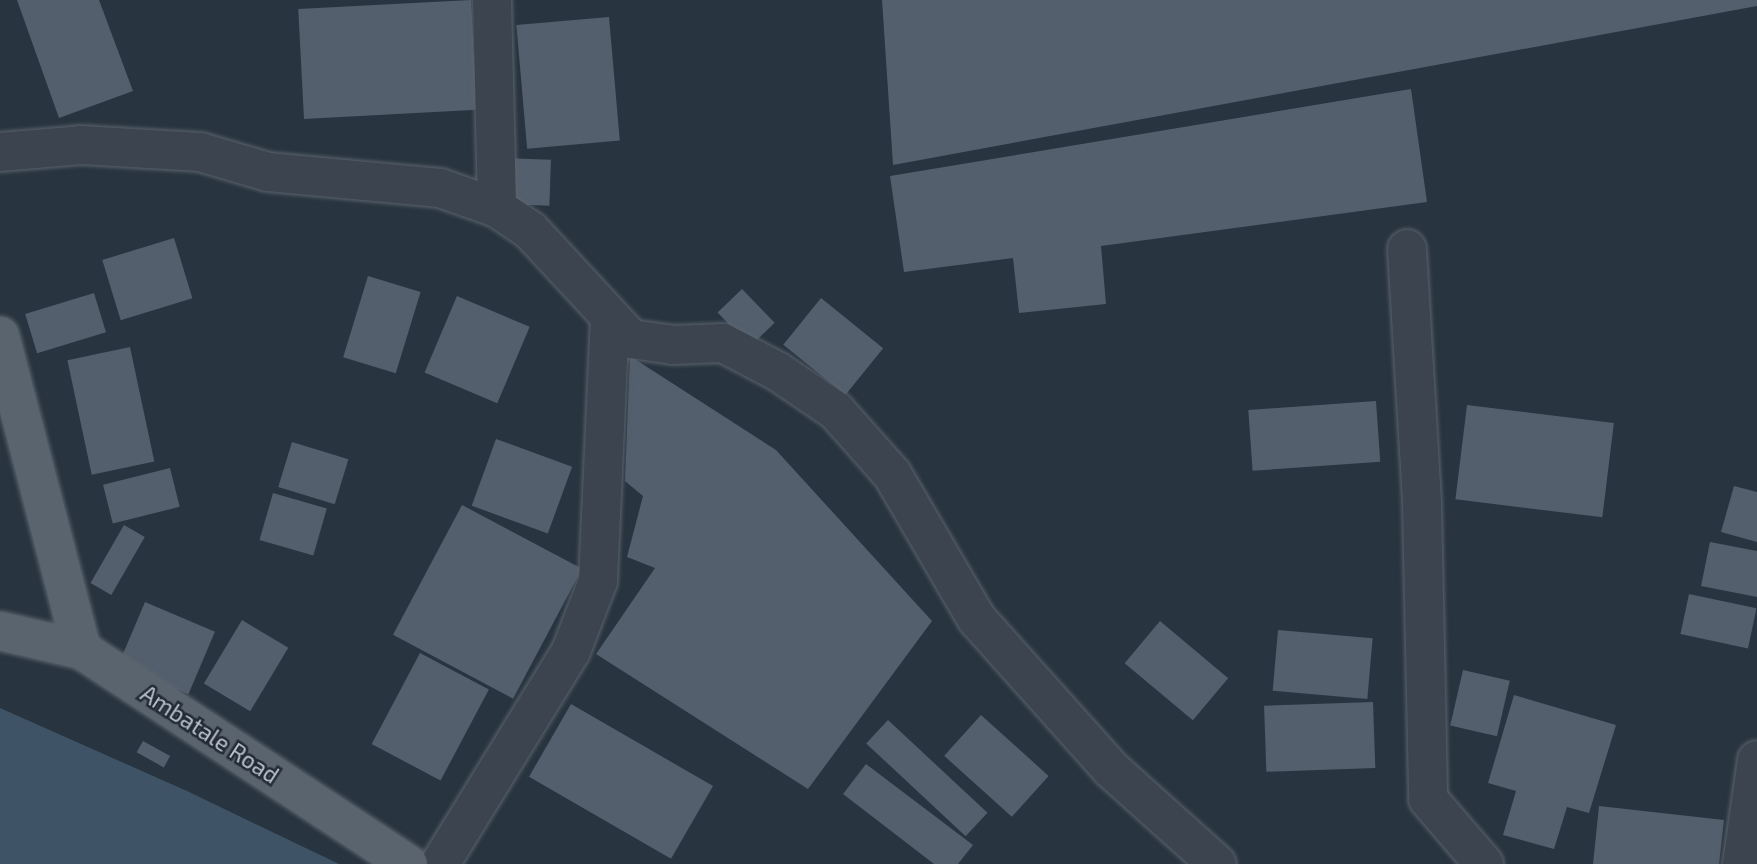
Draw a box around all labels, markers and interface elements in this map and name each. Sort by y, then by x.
street label: Ambatale Road [136,679,284,789]

